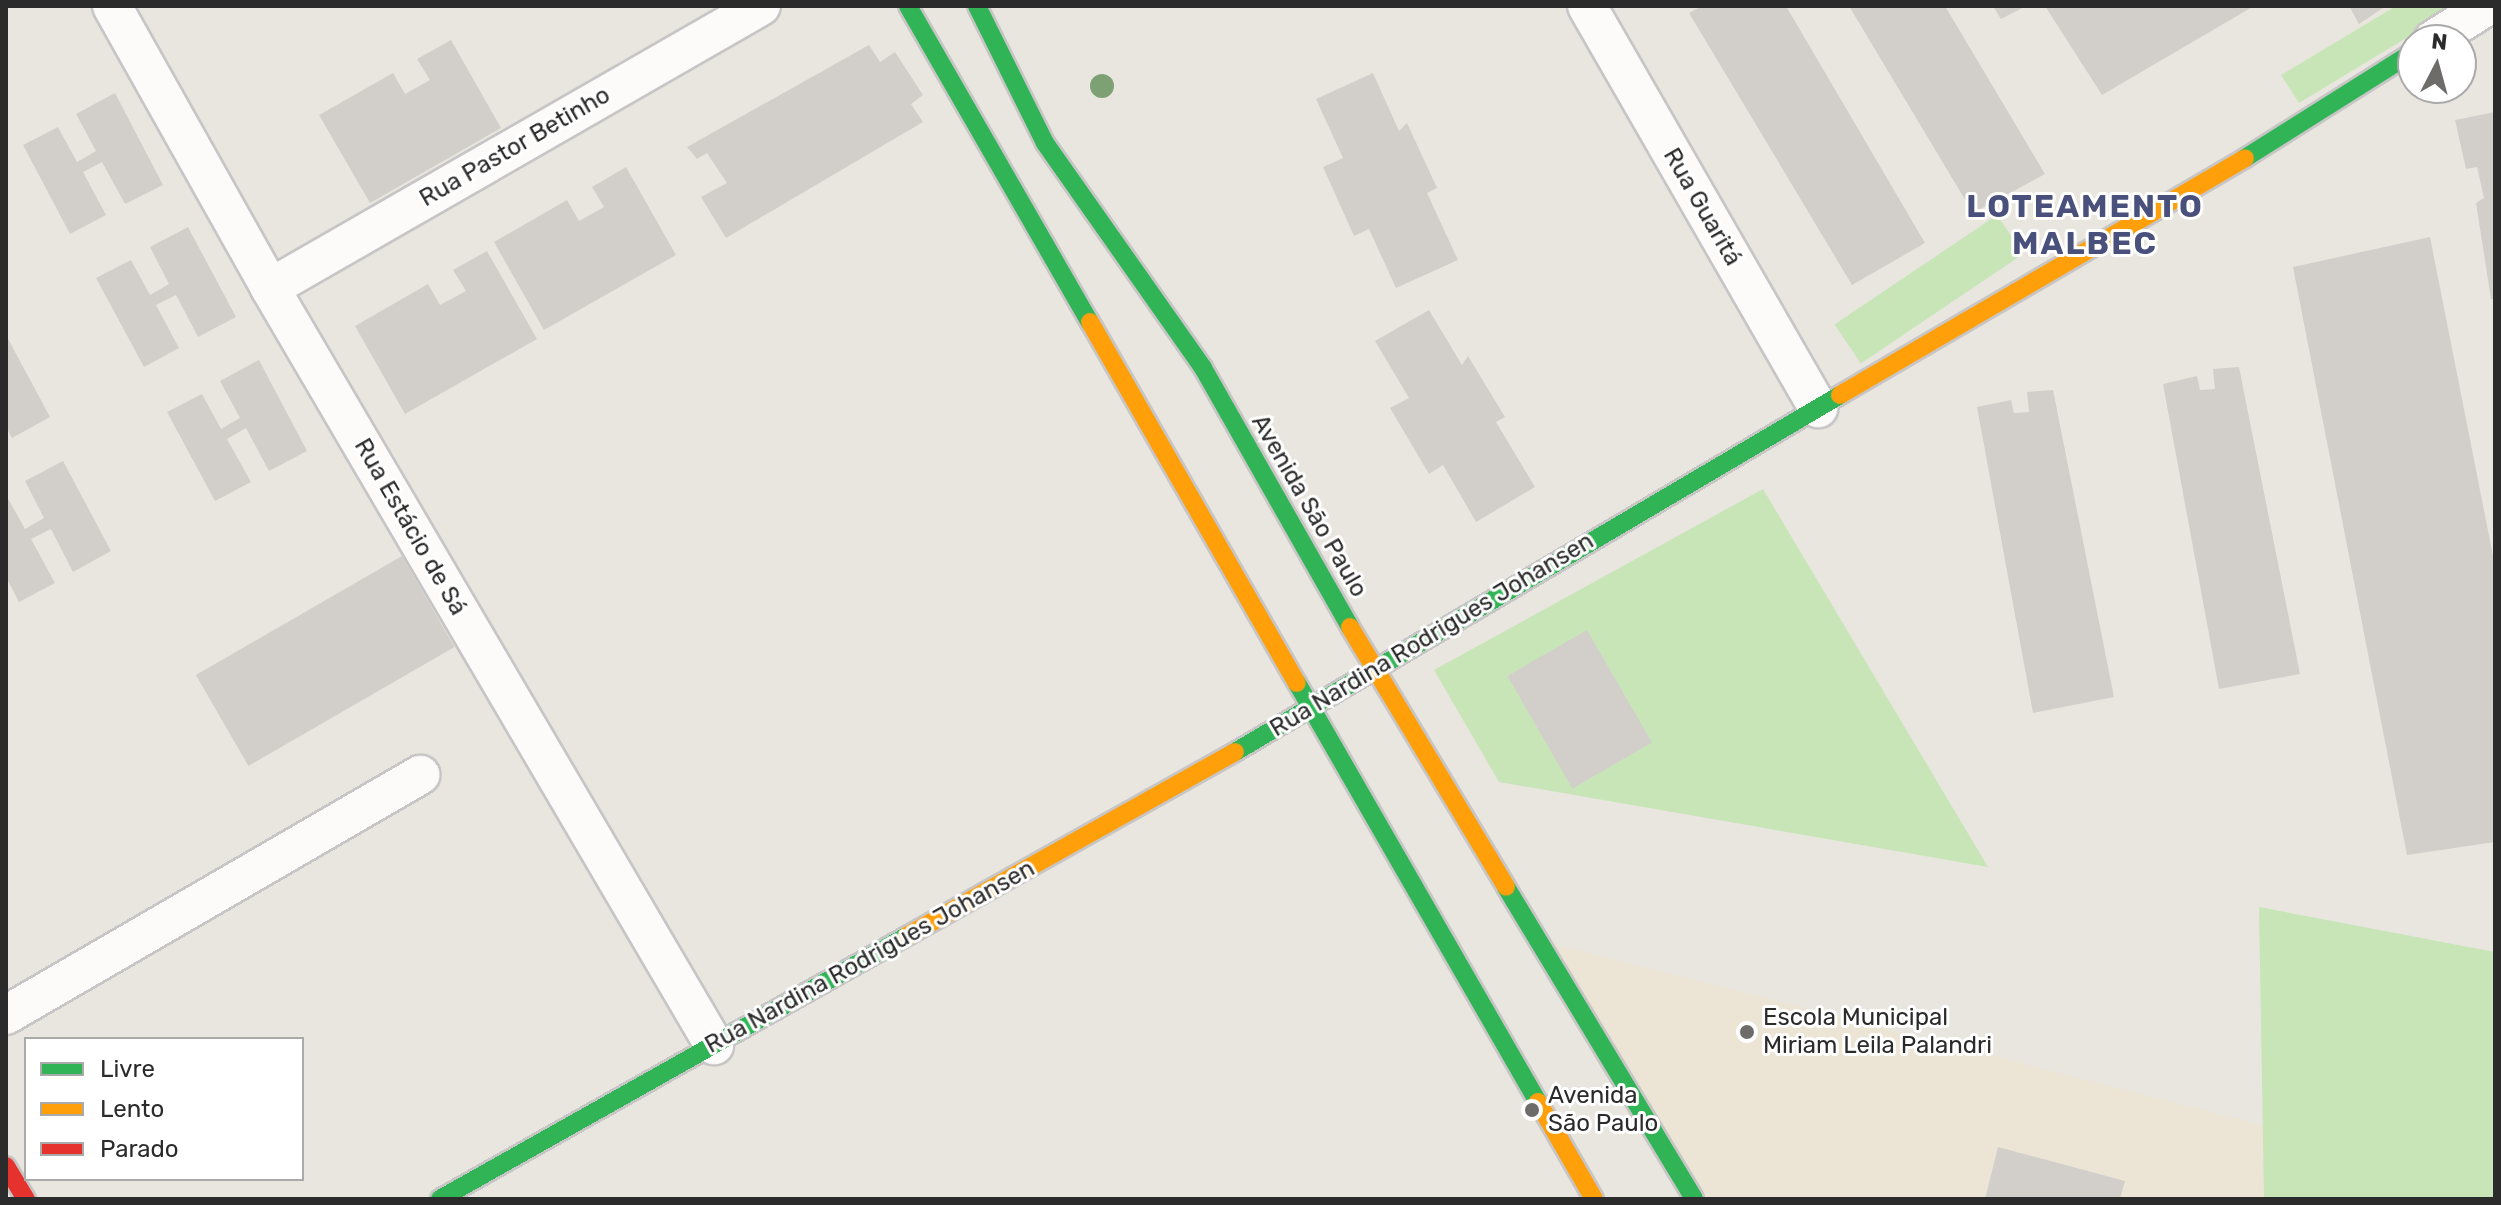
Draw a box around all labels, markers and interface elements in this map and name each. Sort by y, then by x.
north arrow [2397,24,2477,104]
text: N [2430,27,2449,56]
street label: Rua Pastor Betinho [414,81,616,213]
street label: Rua Guaritá [1657,143,1747,271]
district label: LOTEAMENTO MALBEC [1966,188,2204,263]
street label: Avenida São Paulo [1245,410,1373,602]
street label: Rua Estácio de Sá [348,434,472,620]
street label: Rua Nardina Rodrigues Johansen [1265,527,1599,743]
street label: Rua Nardina Rodrigues Johansen [700,854,1040,1060]
place label: Escola Municipal Miriam Leila Palandri [1763,1004,1992,1060]
marker: Escola Municipal Miriam Leila Palandri [1738,1023,1756,1041]
legend [24,1037,304,1181]
text: Livre [100,1055,155,1083]
place label: Avenida São Paulo [1548,1082,1658,1138]
text: Lento [100,1095,164,1123]
marker: Avenida São Paulo [1523,1101,1541,1119]
text: Parado [100,1135,179,1163]

